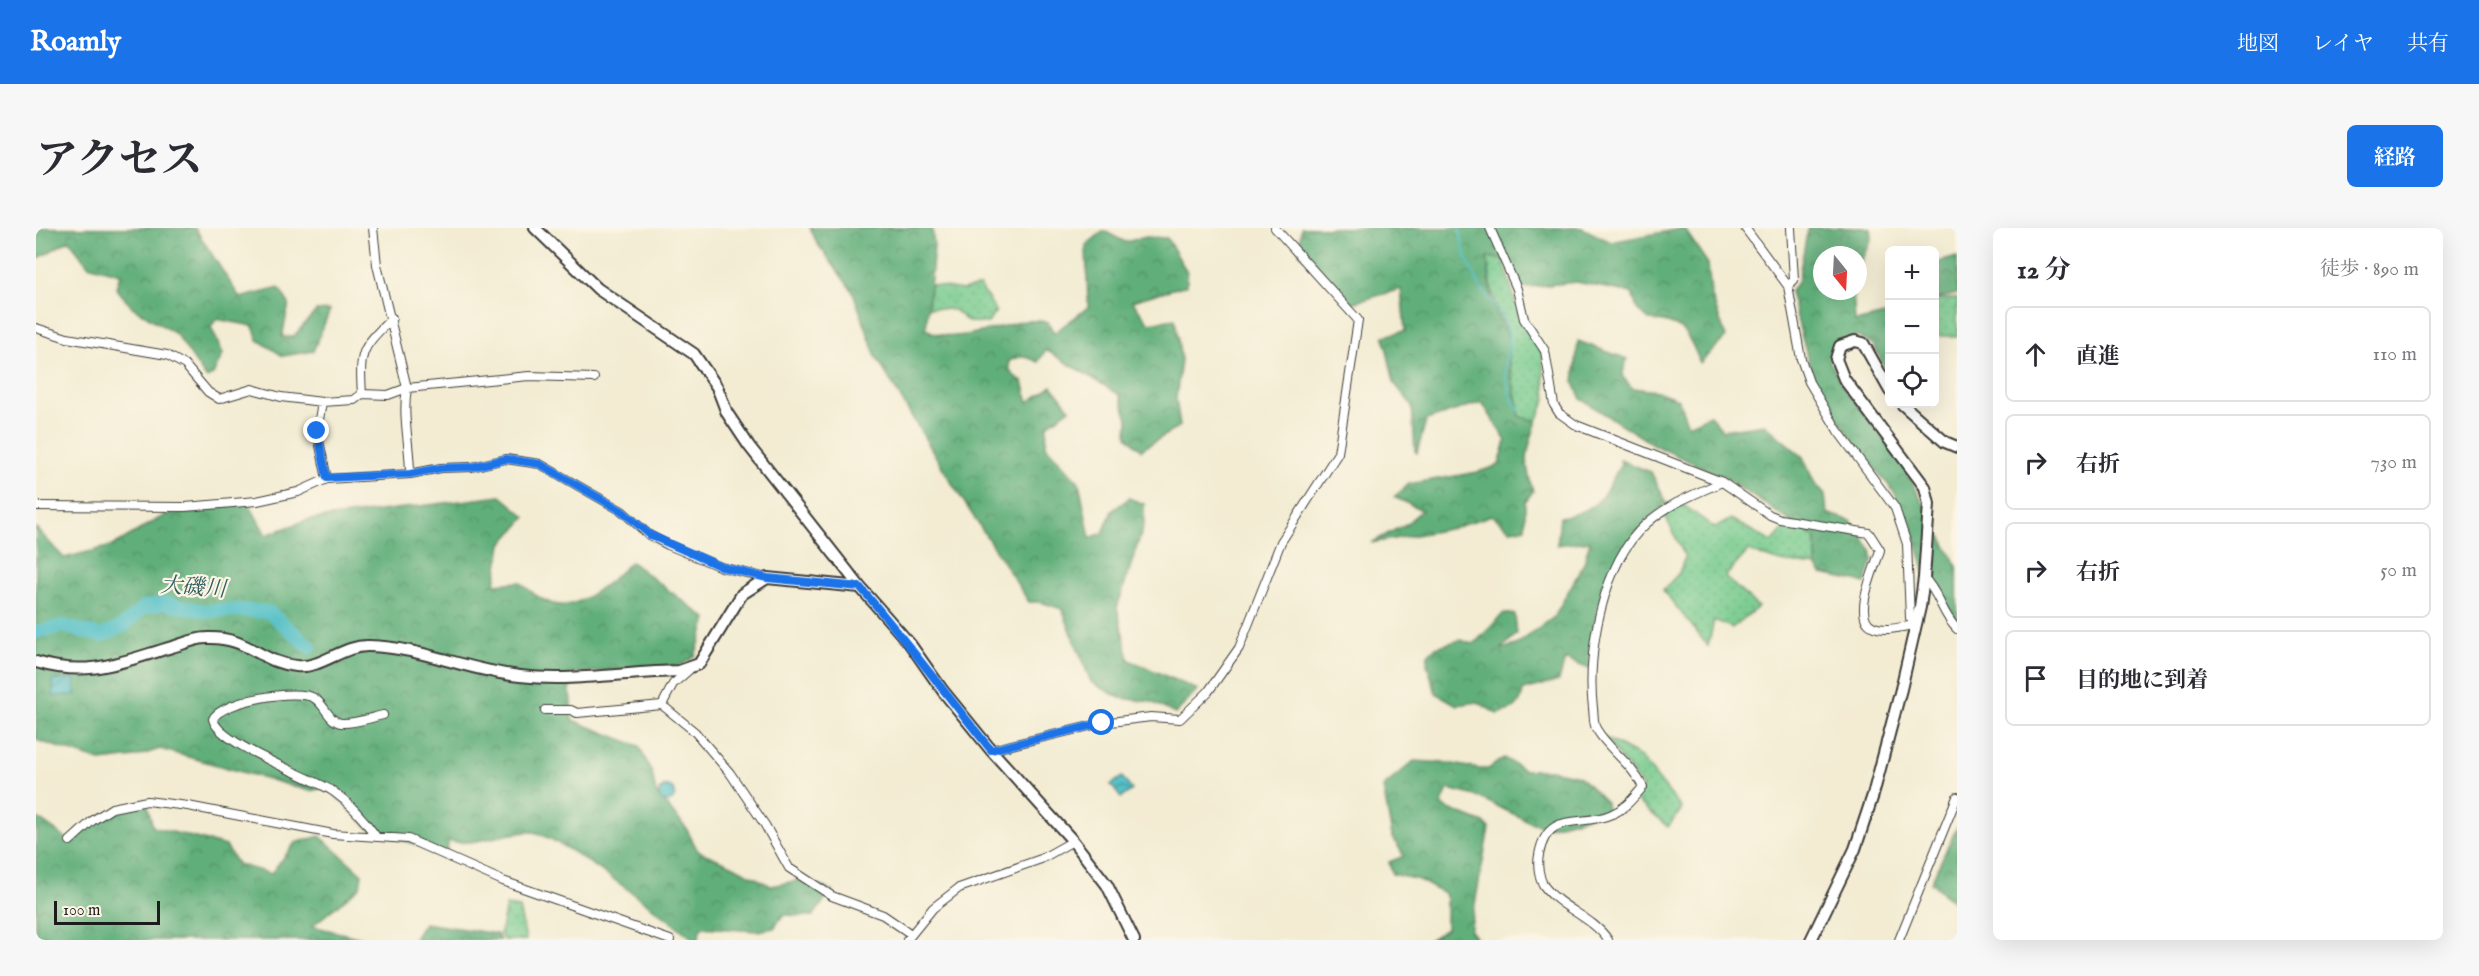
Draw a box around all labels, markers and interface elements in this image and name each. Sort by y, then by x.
text: Roamly [30,25,121,60]
text: 地図 [2237,31,2279,58]
text: レイヤ [2312,31,2374,58]
text: 共有 [2407,31,2449,58]
button: 経路 [2347,125,2443,187]
text: アクセス [36,135,203,188]
north arrow [1813,246,1867,300]
map controls [1885,246,1939,408]
button: + [1885,246,1939,300]
text: 12 分 [2017,254,2071,287]
text: 徒歩 · 890 m [2320,257,2419,282]
button: − [1885,300,1939,354]
icon: ahead [2019,338,2052,371]
text: 110 m [2373,342,2417,367]
text: 直進 [2076,343,2120,371]
button: locate [1885,354,1939,408]
route end [303,417,329,443]
icon: right [2019,446,2052,479]
text: 730 m [2371,450,2417,475]
text: 右折 [2076,451,2120,479]
icon: right [2019,554,2052,587]
text: 50 m [2380,558,2417,583]
text: 右折 [2076,559,2120,587]
water label: 大磯川 [159,572,229,604]
icon: arrive [2019,662,2052,695]
text: 目的地に到着 [2076,667,2208,695]
route start [1088,709,1114,735]
scale bar [54,898,160,926]
text: 100 m [63,901,100,921]

